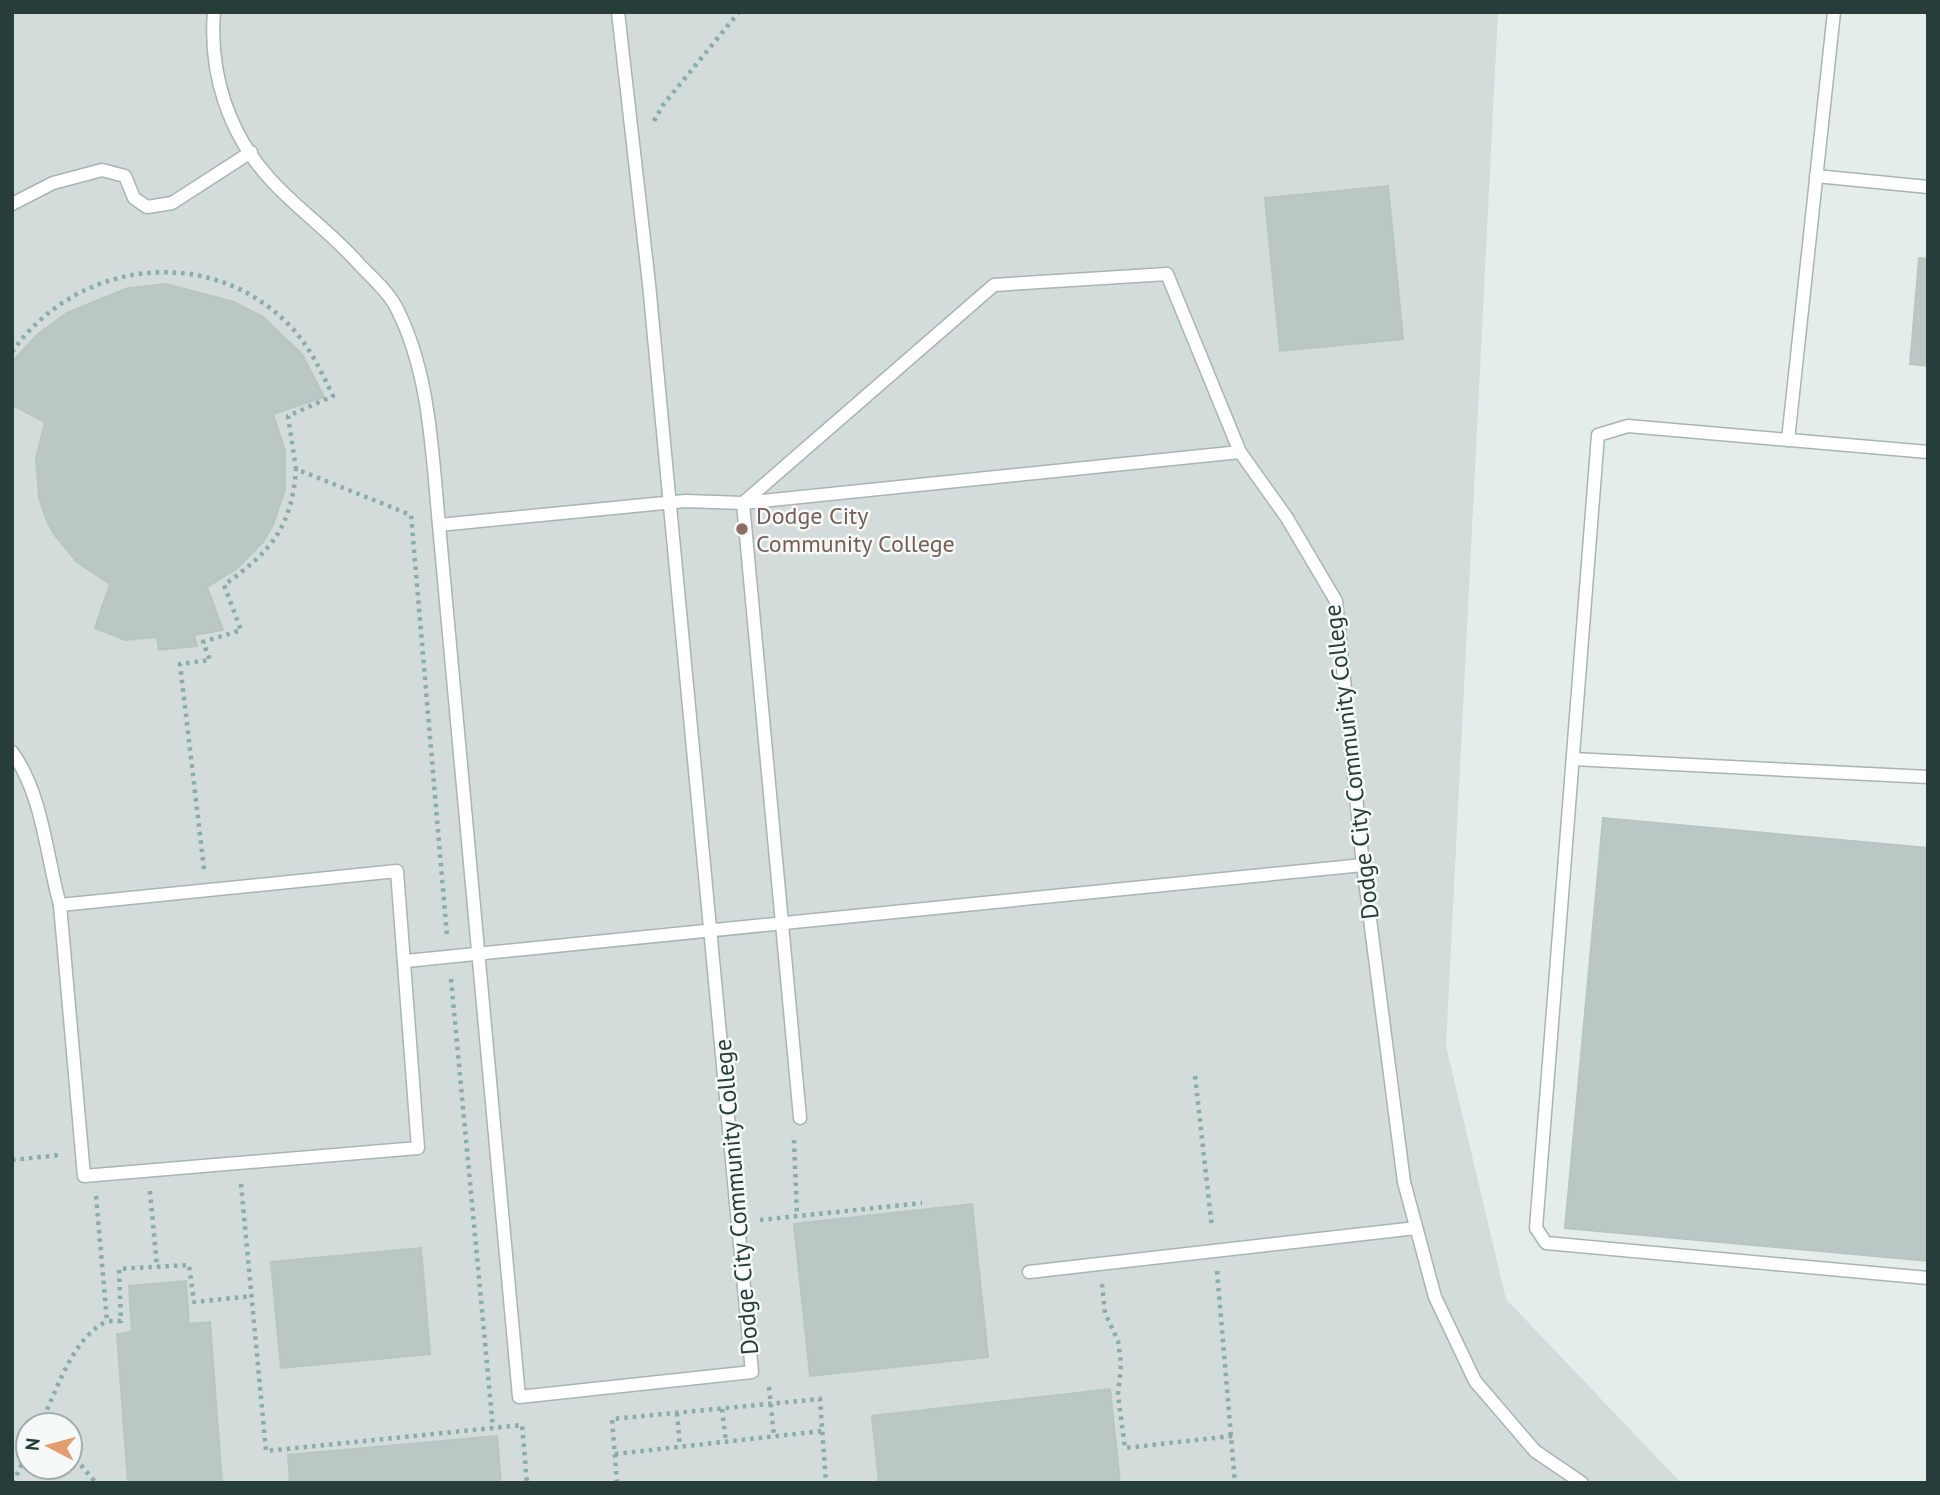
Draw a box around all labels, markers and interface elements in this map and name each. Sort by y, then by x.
place label: Dodge City Community College [756,500,955,559]
marker: Dodge City Community College [734,521,750,537]
street label: Dodge City Community College [1316,603,1386,921]
street label: Dodge City Community College [707,1038,765,1356]
north arrow [14,1411,84,1481]
text: N [20,1437,45,1452]

